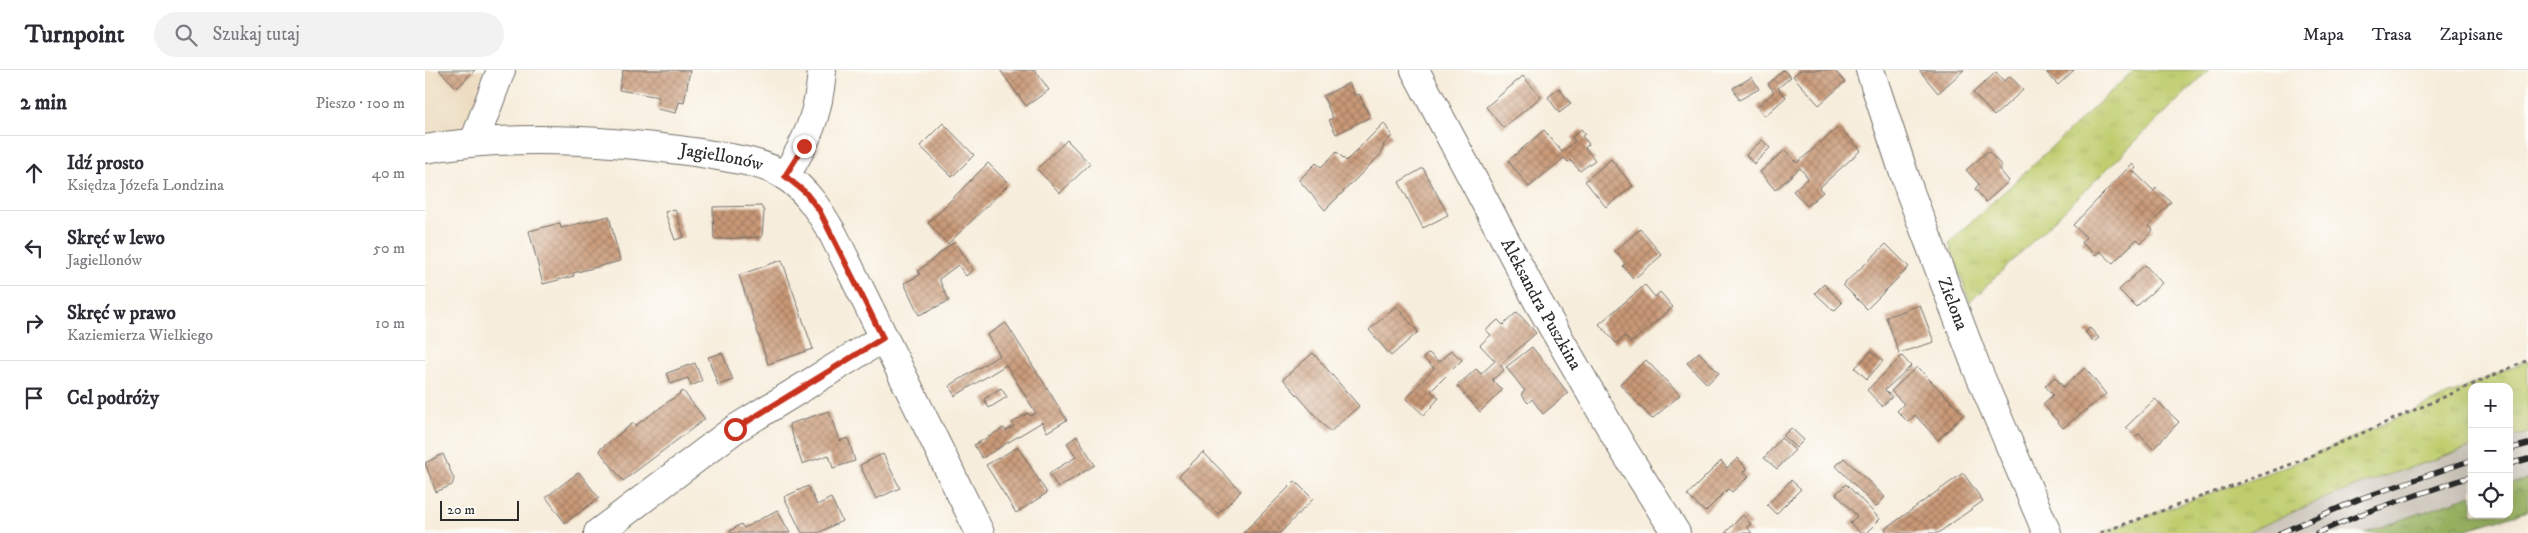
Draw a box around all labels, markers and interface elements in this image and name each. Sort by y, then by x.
search box [154,12,504,57]
text: Turnpoint [25,20,124,50]
icon: search [172,21,200,49]
text: Szukaj tutaj [212,23,300,46]
text: Mapa [2303,24,2344,46]
text: Trasa [2372,24,2412,46]
text: Zapisane [2440,24,2503,46]
text: 2 min [20,90,67,116]
text: Pieszo · 100 m [316,93,405,113]
route end [793,135,816,158]
street label: Jagiellonów [676,139,766,176]
text: Idź prosto [67,152,144,175]
icon: ahead [20,159,48,187]
text: 40 m [372,163,405,183]
text: Księdza Józefa Londzina [67,175,224,195]
text: Skręć w lewo [67,227,165,250]
icon: left [20,234,48,262]
street label: Aleksandra Puszkina [1495,235,1586,374]
text: 50 m [373,238,405,258]
text: Jagiellonów [67,250,142,270]
street label: Zielona [1932,274,1973,334]
text: Skręć w prawo [67,302,176,325]
icon: right [20,309,48,337]
text: 10 m [375,313,405,333]
text: Kaziemierza Wielkiego [67,325,213,345]
map controls [2468,383,2513,518]
button: + [2468,383,2513,428]
icon: arrive [20,384,48,412]
text: Cel podróży [67,387,159,410]
route start [724,418,747,441]
button: − [2468,428,2513,473]
button: locate [2468,473,2513,518]
scale bar [440,498,519,521]
text: 20 m [447,501,475,519]

